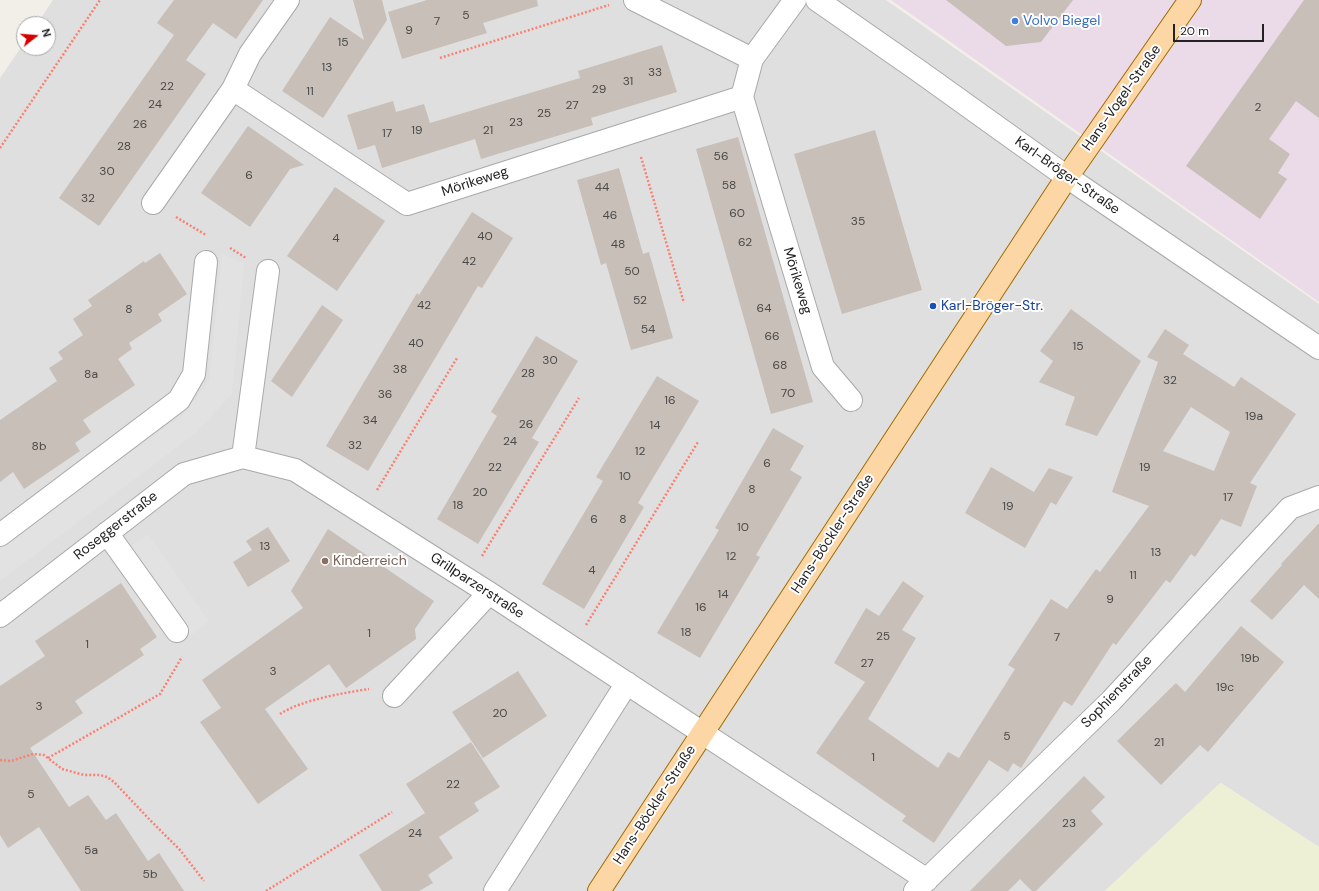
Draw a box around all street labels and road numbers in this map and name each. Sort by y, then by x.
street label: Hans-Vogel-Straße [1079,42,1165,154]
street label: Karl-Bröger-Straße [1011,133,1123,219]
street label: Mörikeweg [440,163,510,201]
street label: Mörikeweg [779,246,815,316]
street label: Hans-Böckler-Straße [788,471,878,597]
street label: Roseggerstraße [71,488,161,564]
street label: Grillparzerstraße [427,549,527,623]
street label: Sophienstraße [1078,652,1156,732]
street label: Hans-Böckler-Straße [610,742,700,868]

